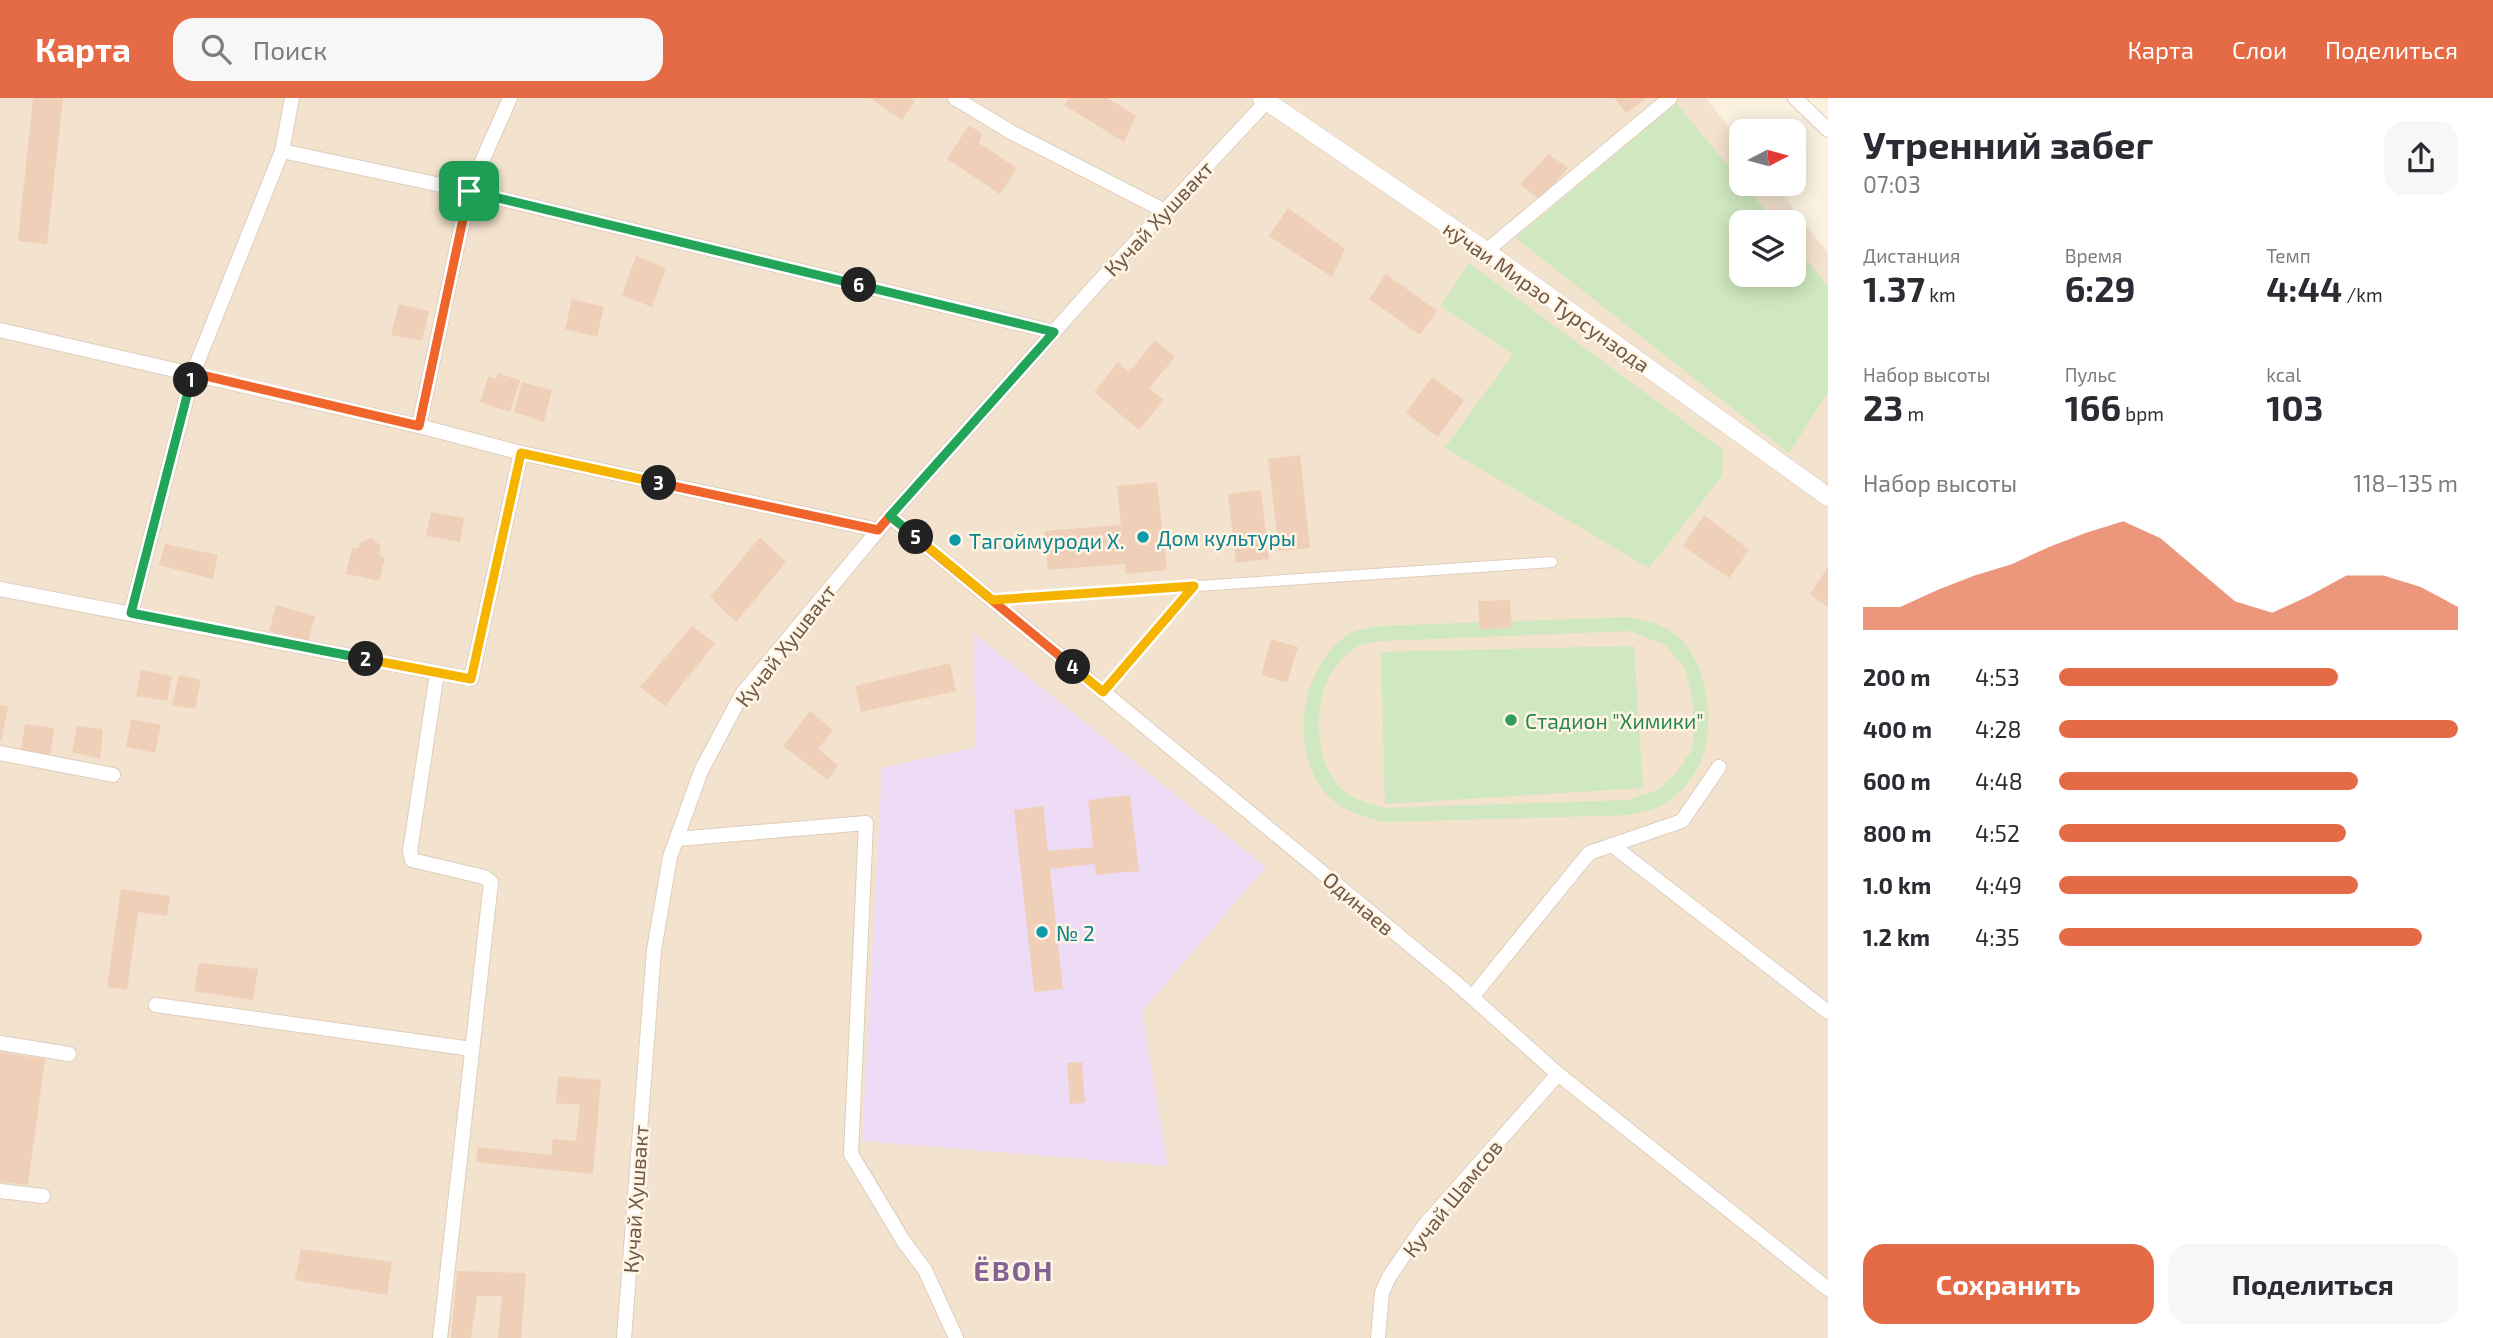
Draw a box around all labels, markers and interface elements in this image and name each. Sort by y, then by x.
search box [173,18,663,81]
text: Карта [35,29,131,69]
icon: search [197,30,235,68]
text: Поиск [253,34,327,65]
text: Карта [2127,35,2194,64]
text: Слои [2232,35,2287,64]
text: Поделиться [2325,35,2458,64]
north arrow [1729,119,1806,196]
map controls [1729,119,1806,287]
text: Утренний забег [1863,121,2153,167]
button: share [2384,121,2458,195]
street label: Кучай Хушвакт [1098,155,1219,282]
pin [439,161,499,221]
text: 07:03 [1863,170,1921,198]
icon: arrive [450,172,488,210]
button: layers [1729,210,1806,287]
street label: кӯчаи Мирзо Турсунзода [1438,215,1655,378]
text: Дистанция [1863,244,1960,267]
text: Время [2065,244,2122,267]
text: Темп [2266,244,2311,267]
text: 1.37 [1863,267,1925,309]
text: 6:29 [2065,267,2135,309]
text: 4:44 [2266,267,2342,309]
pin: 6 [842,268,876,302]
text: 6 [853,273,864,296]
text: km [1925,283,1956,306]
text: /km [2342,283,2383,306]
pin: 1 [174,362,208,398]
text: Набор высоты [1863,363,1990,386]
text: Пульс [2065,363,2117,386]
text: kcal [2266,363,2301,386]
text: 1 [186,368,195,391]
text: 23 [1863,386,1903,428]
text: 166 [2065,386,2121,428]
text: 103 [2266,386,2323,428]
text: m [1903,402,1924,425]
text: bpm [2121,402,2164,425]
pin: 3 [642,466,676,500]
text: Набор высоты [1863,469,2017,497]
text: 118–135 m [2353,469,2458,497]
text: 3 [653,471,664,494]
pin: 5 [898,520,934,555]
text: 5 [910,525,921,548]
place label: Дом культуры [1157,525,1296,551]
place label: Тагоймуроди Х. [969,528,1124,554]
marker: Дом культуры [1135,529,1151,545]
marker: Тагоймуроди Х. [947,532,963,548]
street label: Кучай Хушвакт [729,579,841,712]
pin: 2 [348,642,384,676]
text: 2 [360,647,371,670]
pin: 4 [1056,650,1090,684]
text: 4 [1066,655,1079,678]
text: 200 m [1863,663,1931,691]
text: 4:53 [1975,663,2020,691]
place label: Стадион "Химики" [1525,708,1704,733]
marker: Стадион "Химики" [1503,712,1519,728]
text: 400 m [1863,715,1932,743]
text: 4:28 [1975,715,2021,743]
text: 600 m [1863,767,1931,795]
text: 4:48 [1975,767,2023,795]
text: 800 m [1863,819,1932,847]
text: 4:52 [1975,819,2020,847]
street label: Одинаев [1318,866,1400,940]
text: 1.0 km [1863,871,1931,899]
text: 4:49 [1975,871,2022,899]
place label: № 2 [1056,920,1095,945]
text: 1.2 km [1863,923,1930,951]
text: 4:35 [1975,923,2020,951]
marker: № 2 [1034,924,1050,940]
street label: Кучай Хушвакт [617,1124,654,1274]
street label: Кучай Шамсов [1397,1134,1508,1262]
button: Сохранить [1863,1244,2154,1324]
button: Поделиться [2168,1244,2458,1324]
district label: ЁВОН [974,1253,1054,1287]

